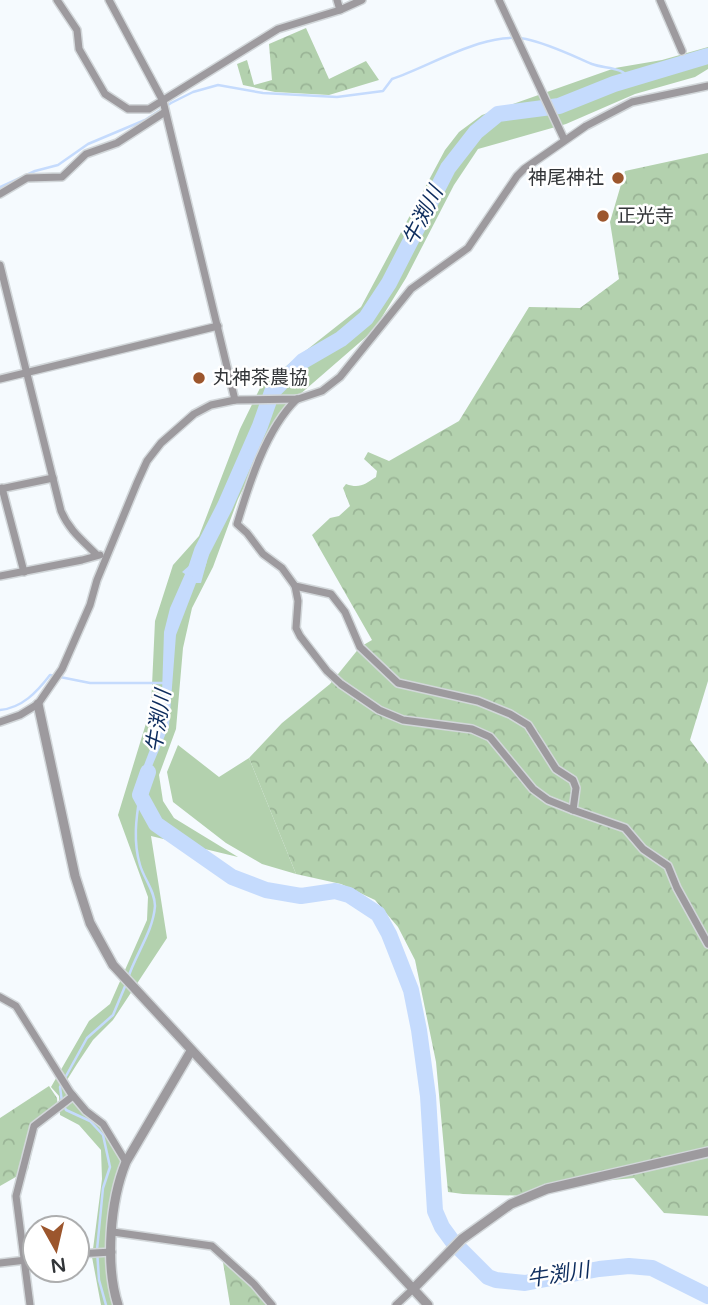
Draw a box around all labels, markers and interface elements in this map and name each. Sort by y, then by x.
place label: 神尾神社 [528,167,604,189]
marker: 神尾神社 [610,170,626,186]
water label: 牛渕川 [398,180,449,250]
place label: 正光寺 [617,205,674,227]
marker: 正光寺 [595,208,611,224]
place label: 丸神茶農協 [213,367,308,389]
marker: 丸神茶農協 [191,370,207,386]
water label: 牛渕川 [142,686,177,754]
north arrow [21,1214,91,1284]
text: N [49,1253,67,1277]
water label: 牛渕川 [525,1257,593,1292]

